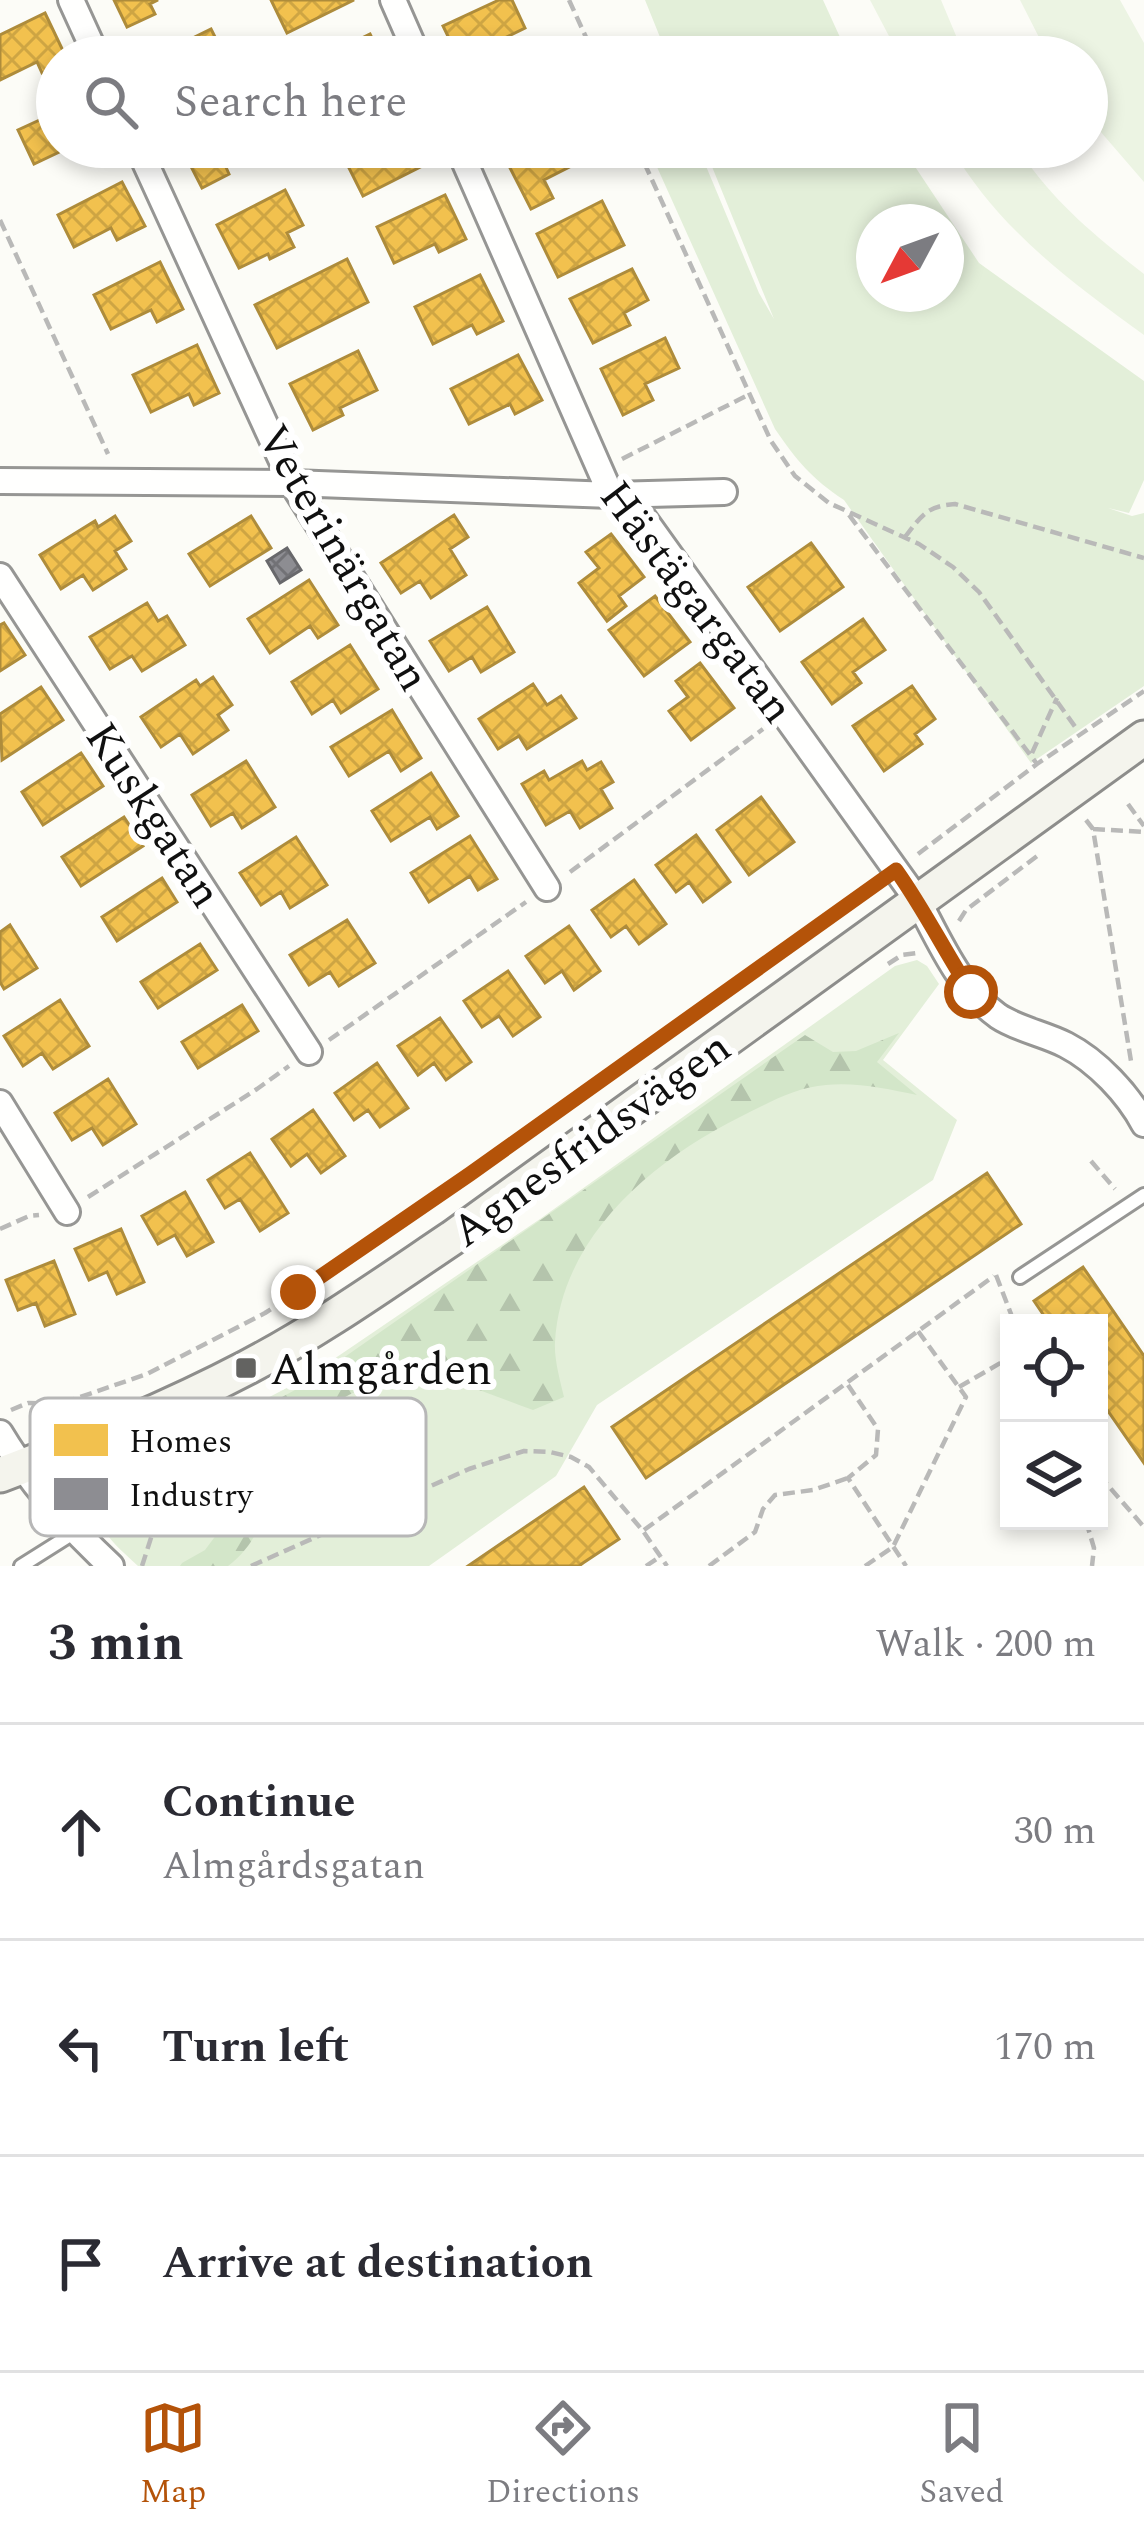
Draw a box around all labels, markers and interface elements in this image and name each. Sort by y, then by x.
search box [36,36,1108,168]
text: Search here [174,68,407,137]
icon: search [78,69,144,135]
north arrow [856,204,964,312]
street label: Veterinärgatan [238,412,447,705]
street label: Hästägargatan [581,466,811,739]
street label: Kuskgatan [67,709,239,922]
route start [944,965,998,1019]
street label: Agnesfridsvägen [437,1015,746,1265]
route end [271,1265,325,1319]
map controls [1000,1314,1108,1530]
button: locate [1000,1314,1108,1422]
place label: Almgården [270,1336,492,1405]
marker: Almgården [233,1355,259,1381]
legend [30,1398,426,1536]
text: Homes [129,1417,232,1467]
button: layers [1000,1422,1108,1530]
text: Industry [129,1471,254,1521]
text: 3 min [48,1605,184,1683]
text: Walk · 200 m [875,1615,1096,1674]
text: Continue [162,1768,355,1837]
icon: ahead [48,1799,114,1865]
text: 30 m [1014,1802,1096,1861]
text: Almgårdsgatan [162,1837,425,1896]
text: Turn left [162,2013,349,2082]
icon: left [48,2015,114,2081]
text: 170 m [994,2018,1096,2077]
text: Arrive at destination [162,2229,593,2298]
icon: arrive [48,2231,114,2297]
tab: Map [140,2395,206,2517]
tab: Directions [486,2395,640,2517]
tab: Saved [920,2395,1004,2517]

